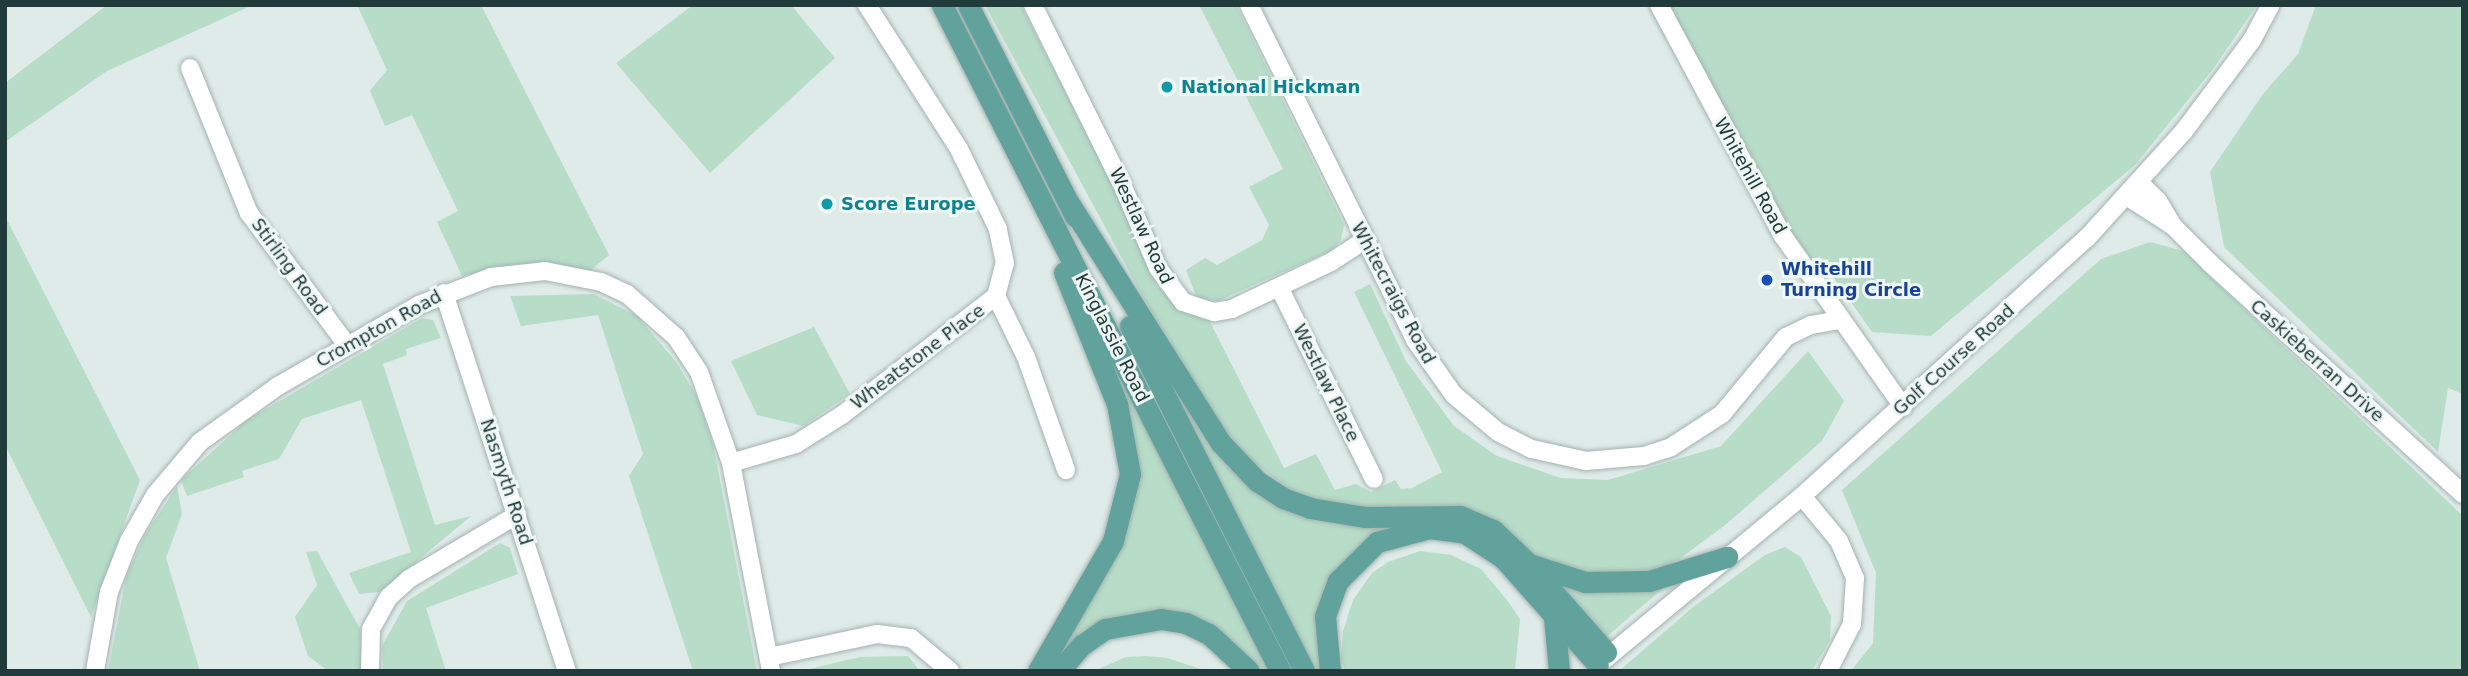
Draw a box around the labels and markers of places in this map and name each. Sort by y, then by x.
place label: National Hickman [1181,76,1360,98]
marker: National Hickman [1159,79,1175,95]
place label: Score Europe [841,193,976,215]
marker: Score Europe [819,196,835,212]
place label: Whitehill Turning Circle [1781,259,1921,302]
marker: Whitehill Turning Circle [1759,272,1775,288]

